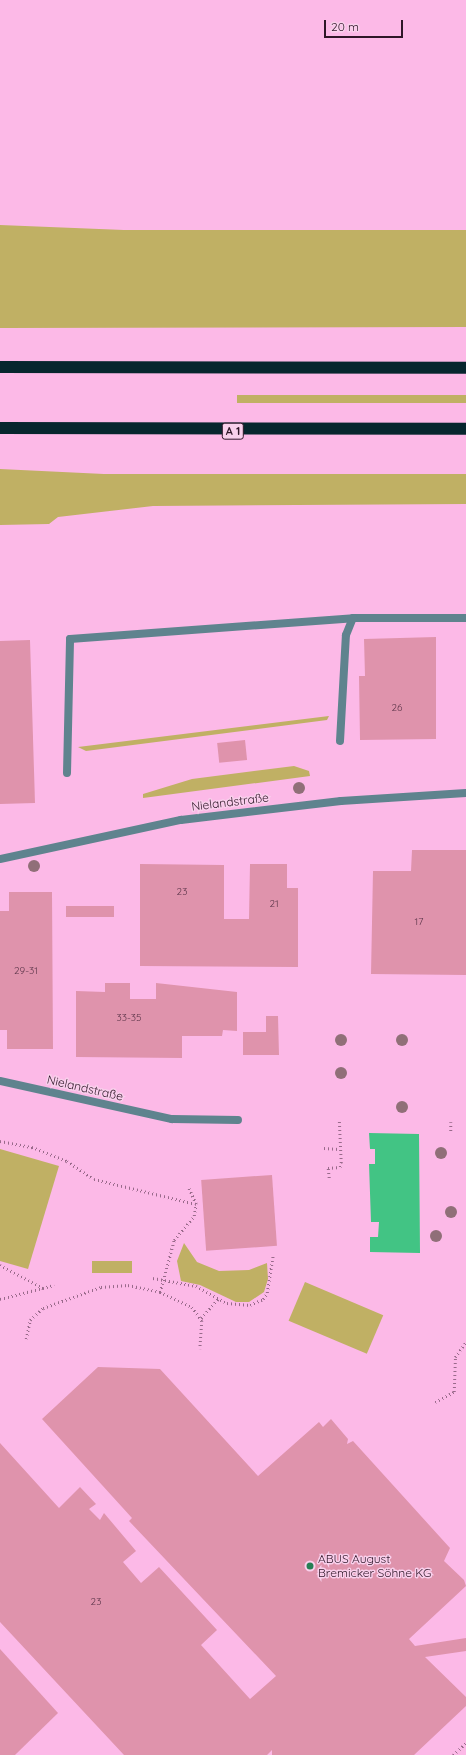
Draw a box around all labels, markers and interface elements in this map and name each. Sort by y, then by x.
scale bar [326,12,405,38]
text: 20 m [331,19,359,34]
road number: A 1 [221,422,245,440]
house number: 26 [392,702,402,714]
street label: Nielandstraße [191,790,269,814]
house number: 23 [177,886,187,898]
house number: 21 [269,898,279,910]
house number: 17 [415,916,423,928]
house number: 29-31 [14,965,38,977]
house number: 33-35 [116,1012,142,1024]
street label: Nielandstraße [45,1072,125,1104]
place label: ABUS August Bremicker Söhne KG [318,1552,431,1580]
marker: ABUS August Bremicker Söhne KG [305,1561,315,1571]
house number: 23 [91,1596,101,1608]

